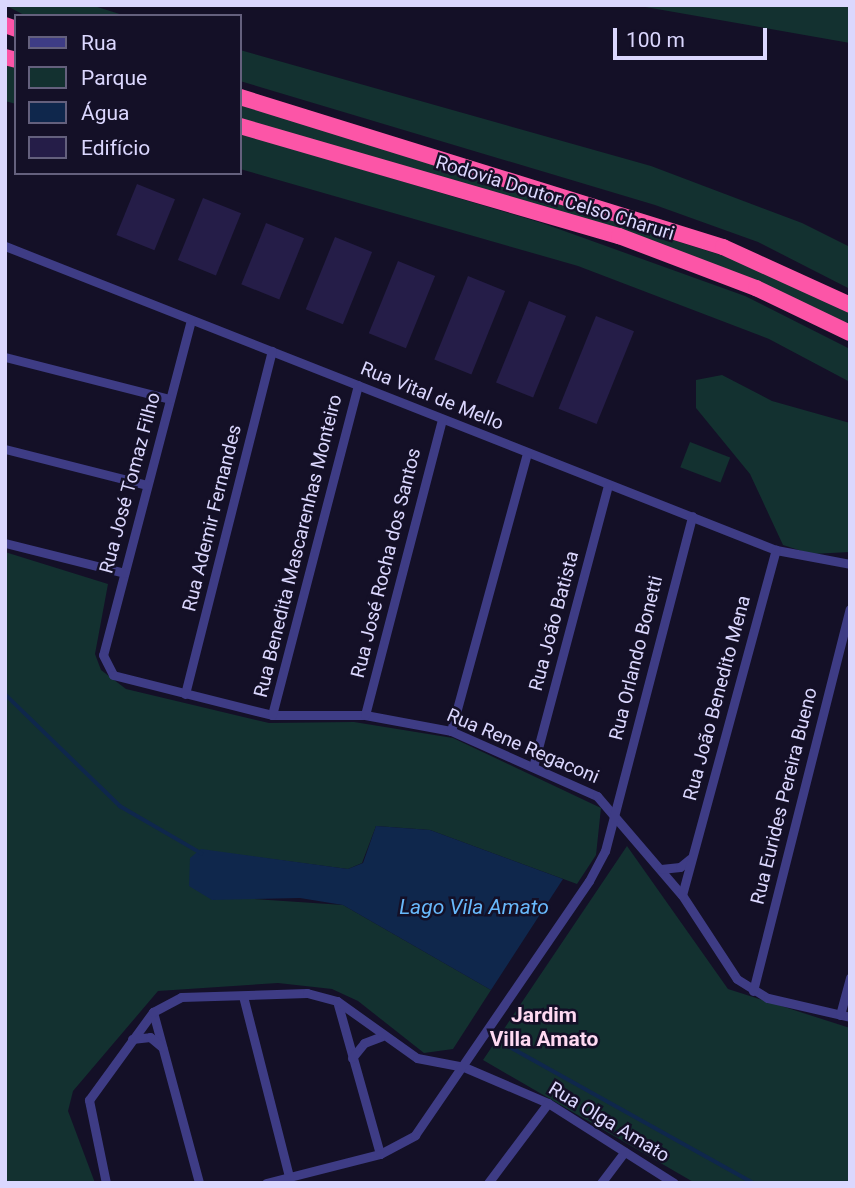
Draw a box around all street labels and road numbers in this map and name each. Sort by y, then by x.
street label: Rodovia Doutor Celso Charuri [433,151,677,245]
street label: Rua Vital de Mello [357,357,507,435]
street label: Rua José Tomaz Filho [95,390,165,576]
street label: Rua Benedita Mascarenhas Monteiro [249,392,347,700]
street label: Rua Ademir Fernandes [178,422,246,614]
street label: Rua José Rocha dos Santos [346,446,426,680]
street label: Rua João Batista [524,549,584,693]
street label: Rua Orlando Bonetti [605,573,667,743]
street label: Rua João Benedito Mena [679,593,755,803]
street label: Rua Eurides Pereira Bueno [746,685,822,907]
street label: Rua Rene Regaconi [444,704,602,788]
street label: Rua Olga Amato [544,1077,674,1167]

